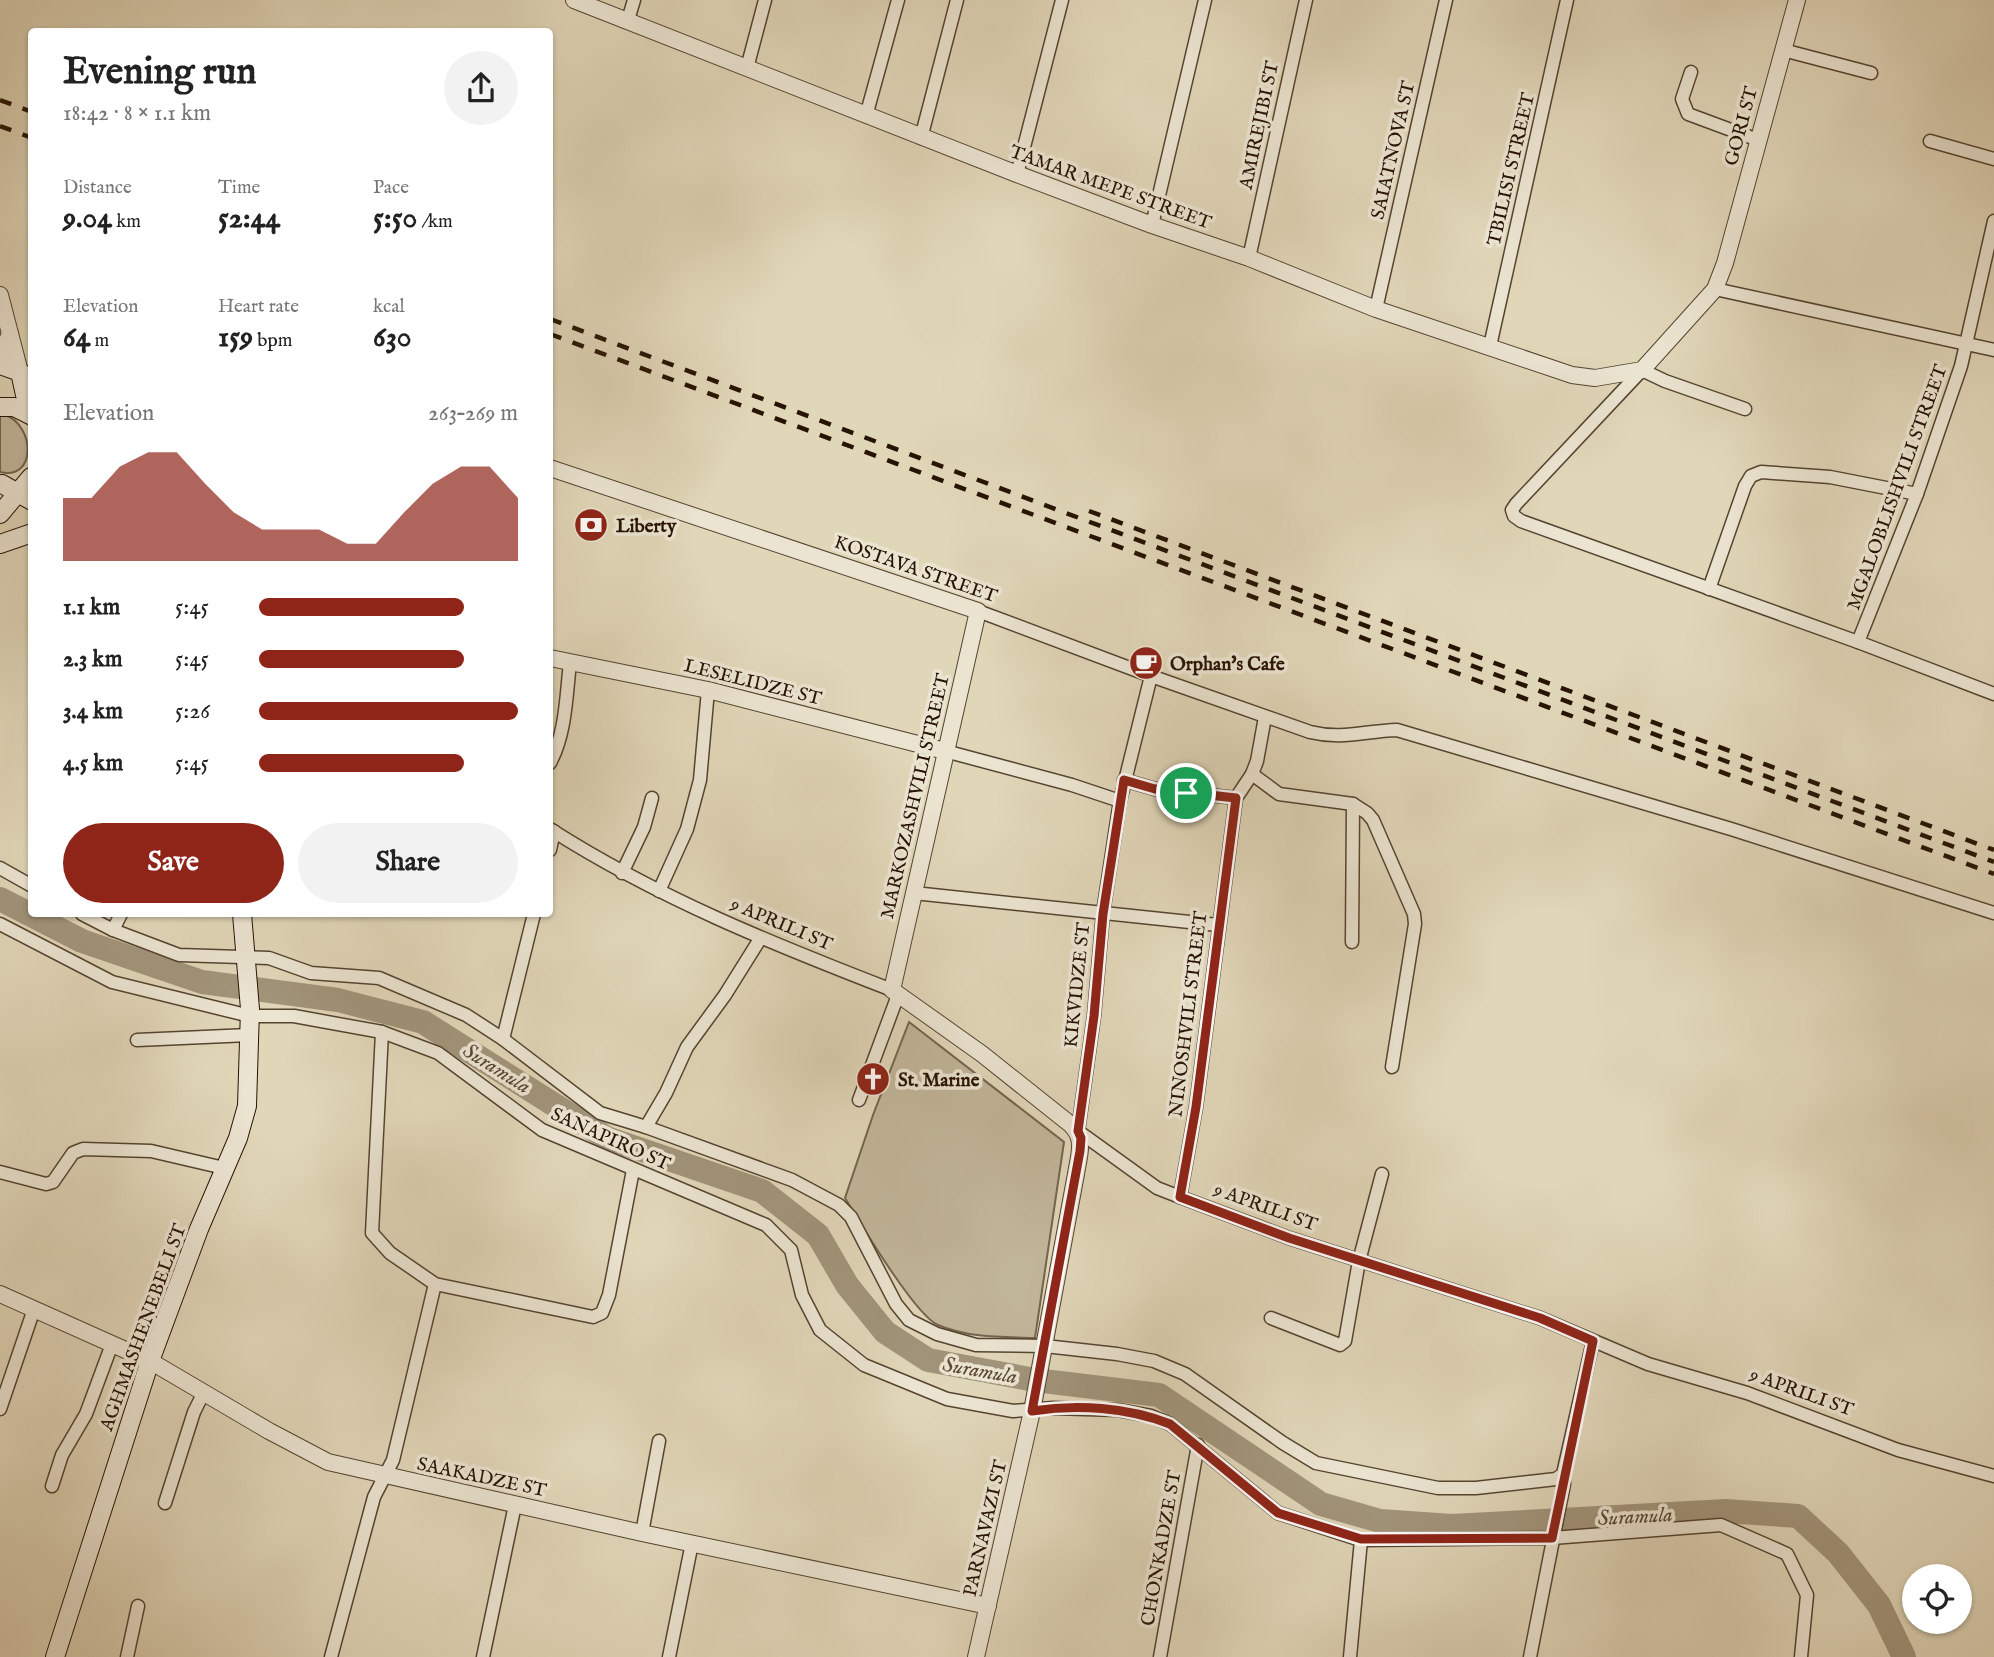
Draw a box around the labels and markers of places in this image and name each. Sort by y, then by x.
bank icon: Liberty [572,506,610,544]
place label: Liberty [616,515,677,539]
cafe icon: Orphan's Cafe [1127,644,1165,682]
place label: Orphan's Cafe [1170,653,1285,677]
pin [1156,763,1216,823]
church icon: St. Marine [854,1060,892,1098]
place label: St. Marine [898,1069,980,1093]

